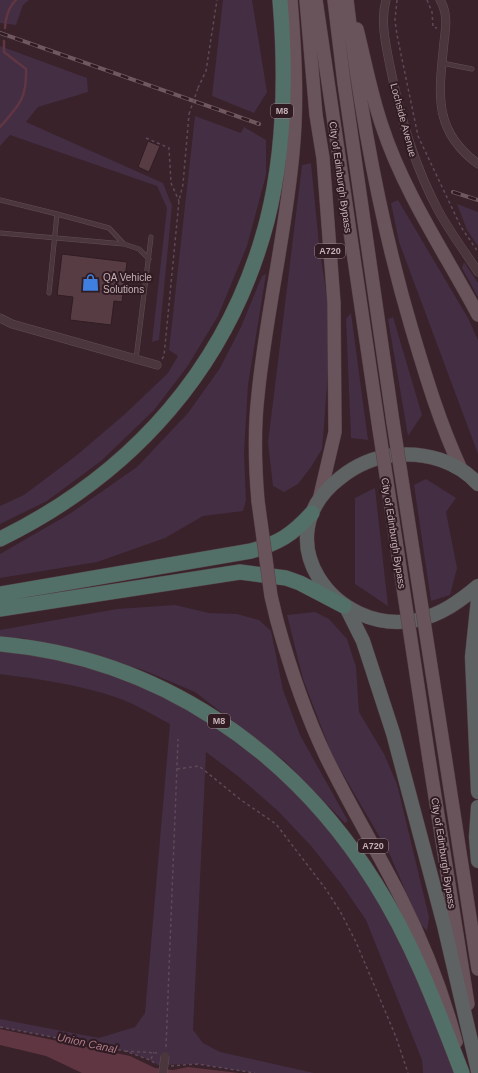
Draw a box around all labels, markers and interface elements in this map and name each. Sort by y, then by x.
street label: Lochside Avenue [388,82,419,159]
road number: M8 [271,104,293,118]
street label: City of Edinburgh Bypass [327,121,354,233]
road number: A720 [315,244,345,258]
place label: QA Vehicle Solutions [103,272,152,295]
shop icon: QA Vehicle Solutions [80,273,100,293]
street label: City of Edinburgh Bypass [379,477,408,589]
road number: M8 [208,714,230,728]
street label: City of Edinburgh Bypass [429,797,458,909]
road number: A720 [358,839,388,853]
water label: Union Canal [56,1031,118,1055]

